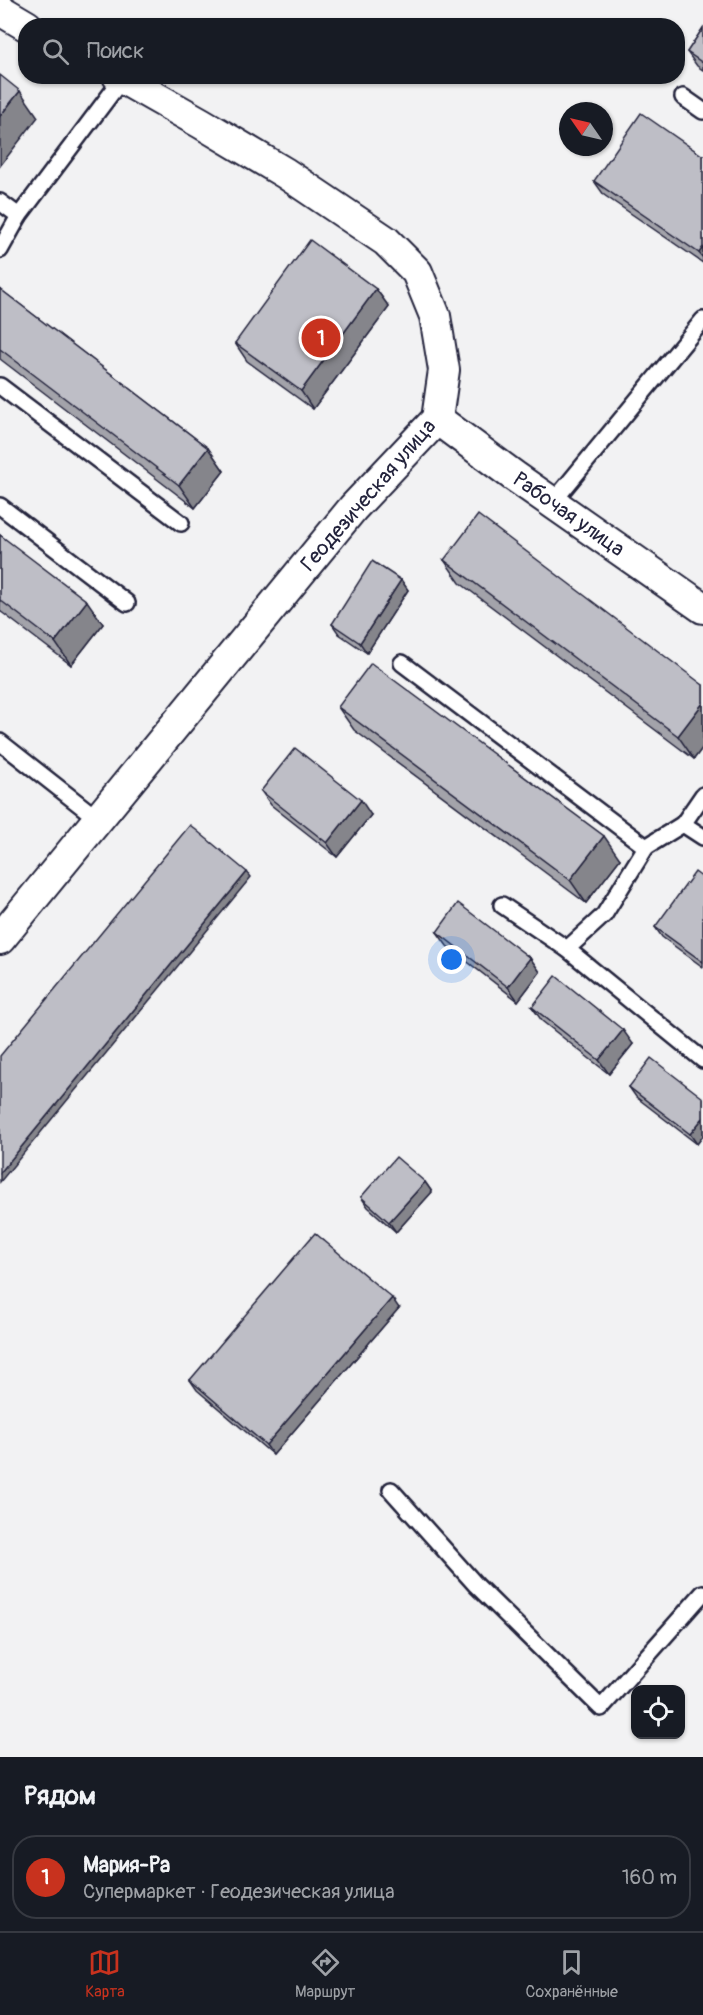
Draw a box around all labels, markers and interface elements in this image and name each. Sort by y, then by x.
search box [18,18,685,84]
icon: search [39,35,72,68]
text: Поиск [87,37,144,65]
north arrow [559,102,613,156]
pin: 1 [302,316,340,360]
street label: Геодезическая улица [295,414,442,577]
street label: Рабочая улица [508,466,630,563]
your location [437,945,466,974]
map controls [631,1685,685,1739]
button: locate [631,1685,685,1739]
text: Рядом [24,1780,96,1812]
text: Мария-Ра [83,1851,170,1879]
text: 1 [42,1865,49,1890]
text: 160 m [622,1865,677,1890]
text: Супермаркет · Геодезическая улица [83,1879,394,1904]
tab: Карта [85,1946,125,2002]
tab: Маршрут [295,1946,355,2002]
tab: Сохранённые [526,1946,618,2002]

